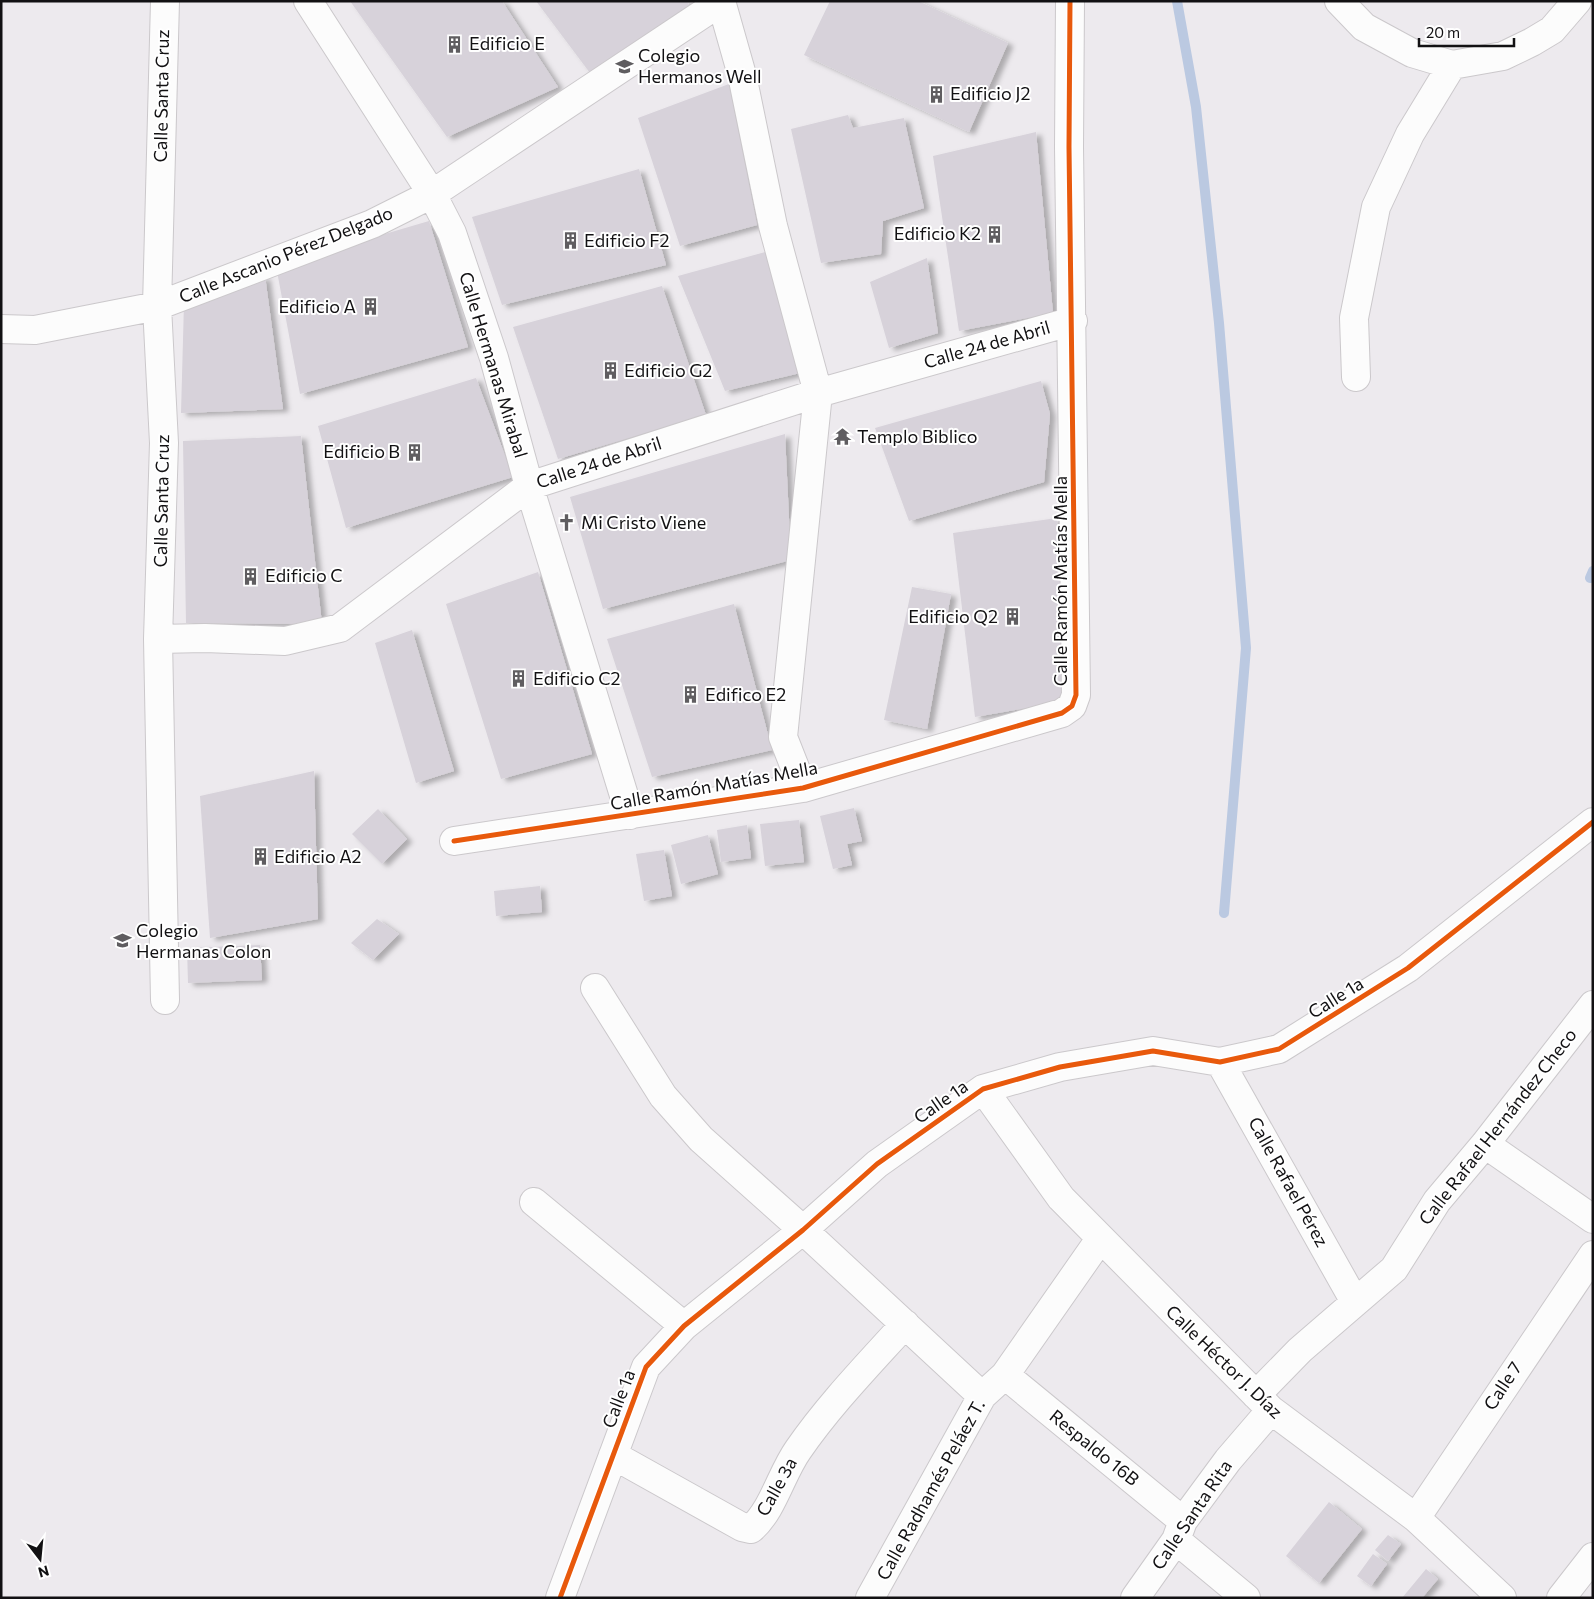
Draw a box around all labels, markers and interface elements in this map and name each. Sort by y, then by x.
scale bar [1419,15,1514,47]
text: 20 m [1426,23,1460,41]
street label: Calle Santa Cruz [149,29,173,163]
place label: Edificio E [469,32,545,54]
building icon: Edificio E [445,34,465,54]
place label: Colegio Hermanos Well [638,44,762,87]
school or university icon: Colegio Hermanos Well [614,56,634,76]
place label: Edificio J2 [950,82,1030,104]
building icon: Edificio J2 [926,84,946,104]
street label: Calle Ascanio Pérez Delgado [175,201,396,307]
place label: Edificio K2 [894,222,981,244]
building icon: Edificio K2 [985,224,1005,244]
place label: Edificio F2 [584,229,669,251]
building icon: Edificio F2 [560,231,580,251]
street label: Calle Hermanas Mirabal [455,269,533,460]
place label: Edificio A [278,295,356,317]
building icon: Edificio A [360,297,380,317]
street label: Calle 24 de Abril [921,315,1053,373]
place label: Edificio G2 [624,359,712,381]
building icon: Edificio G2 [600,361,620,381]
place label: Templo Biblico [857,425,978,447]
temple icon: Templo Biblico [833,427,853,447]
street label: Calle 24 de Abril [533,431,664,493]
street label: Calle Santa Cruz [149,434,173,568]
place label: Edificio B [323,440,400,462]
building icon: Edificio B [404,442,424,462]
street label: Calle Ramón Matías Mella [1049,476,1071,686]
place label: Mi Cristo Viene [581,511,706,533]
church icon: Mi Cristo Viene [557,513,577,533]
place label: Edificio C [265,564,343,586]
building icon: Edificio C [241,566,261,586]
place label: Edificio Q2 [908,605,998,627]
building icon: Edificio Q2 [1002,607,1022,627]
place label: Edificio C2 [533,667,620,689]
building icon: Edificio C2 [509,669,529,689]
place label: Edifico E2 [705,683,786,705]
building icon: Edifico E2 [681,685,701,705]
street label: Calle Ramón Matías Mella [608,756,819,814]
place label: Edificio A2 [274,845,362,867]
building icon: Edificio A2 [250,847,270,867]
place label: Colegio Hermanas Colon [136,919,271,962]
school or university icon: Colegio Hermanas Colon [112,931,132,951]
street label: Calle 1a [1304,972,1367,1023]
street label: Calle Rafael Hernández Checo [1414,1024,1581,1229]
street label: Calle 1a [909,1075,972,1128]
street label: Calle Rafael Pérez [1244,1113,1334,1250]
street label: Calle Héctor J. Díaz [1162,1300,1288,1423]
street label: Calle 7 [1478,1357,1526,1414]
street label: Calle 1a [597,1366,639,1431]
street label: Calle Radhamés Peláez T. [871,1395,989,1584]
street label: Respaldo 16B [1045,1404,1144,1490]
street label: Calle 3a [751,1453,801,1520]
street label: Calle Santa Rita [1146,1455,1236,1574]
north arrow [15,1534,65,1584]
text: N [36,1562,51,1582]

